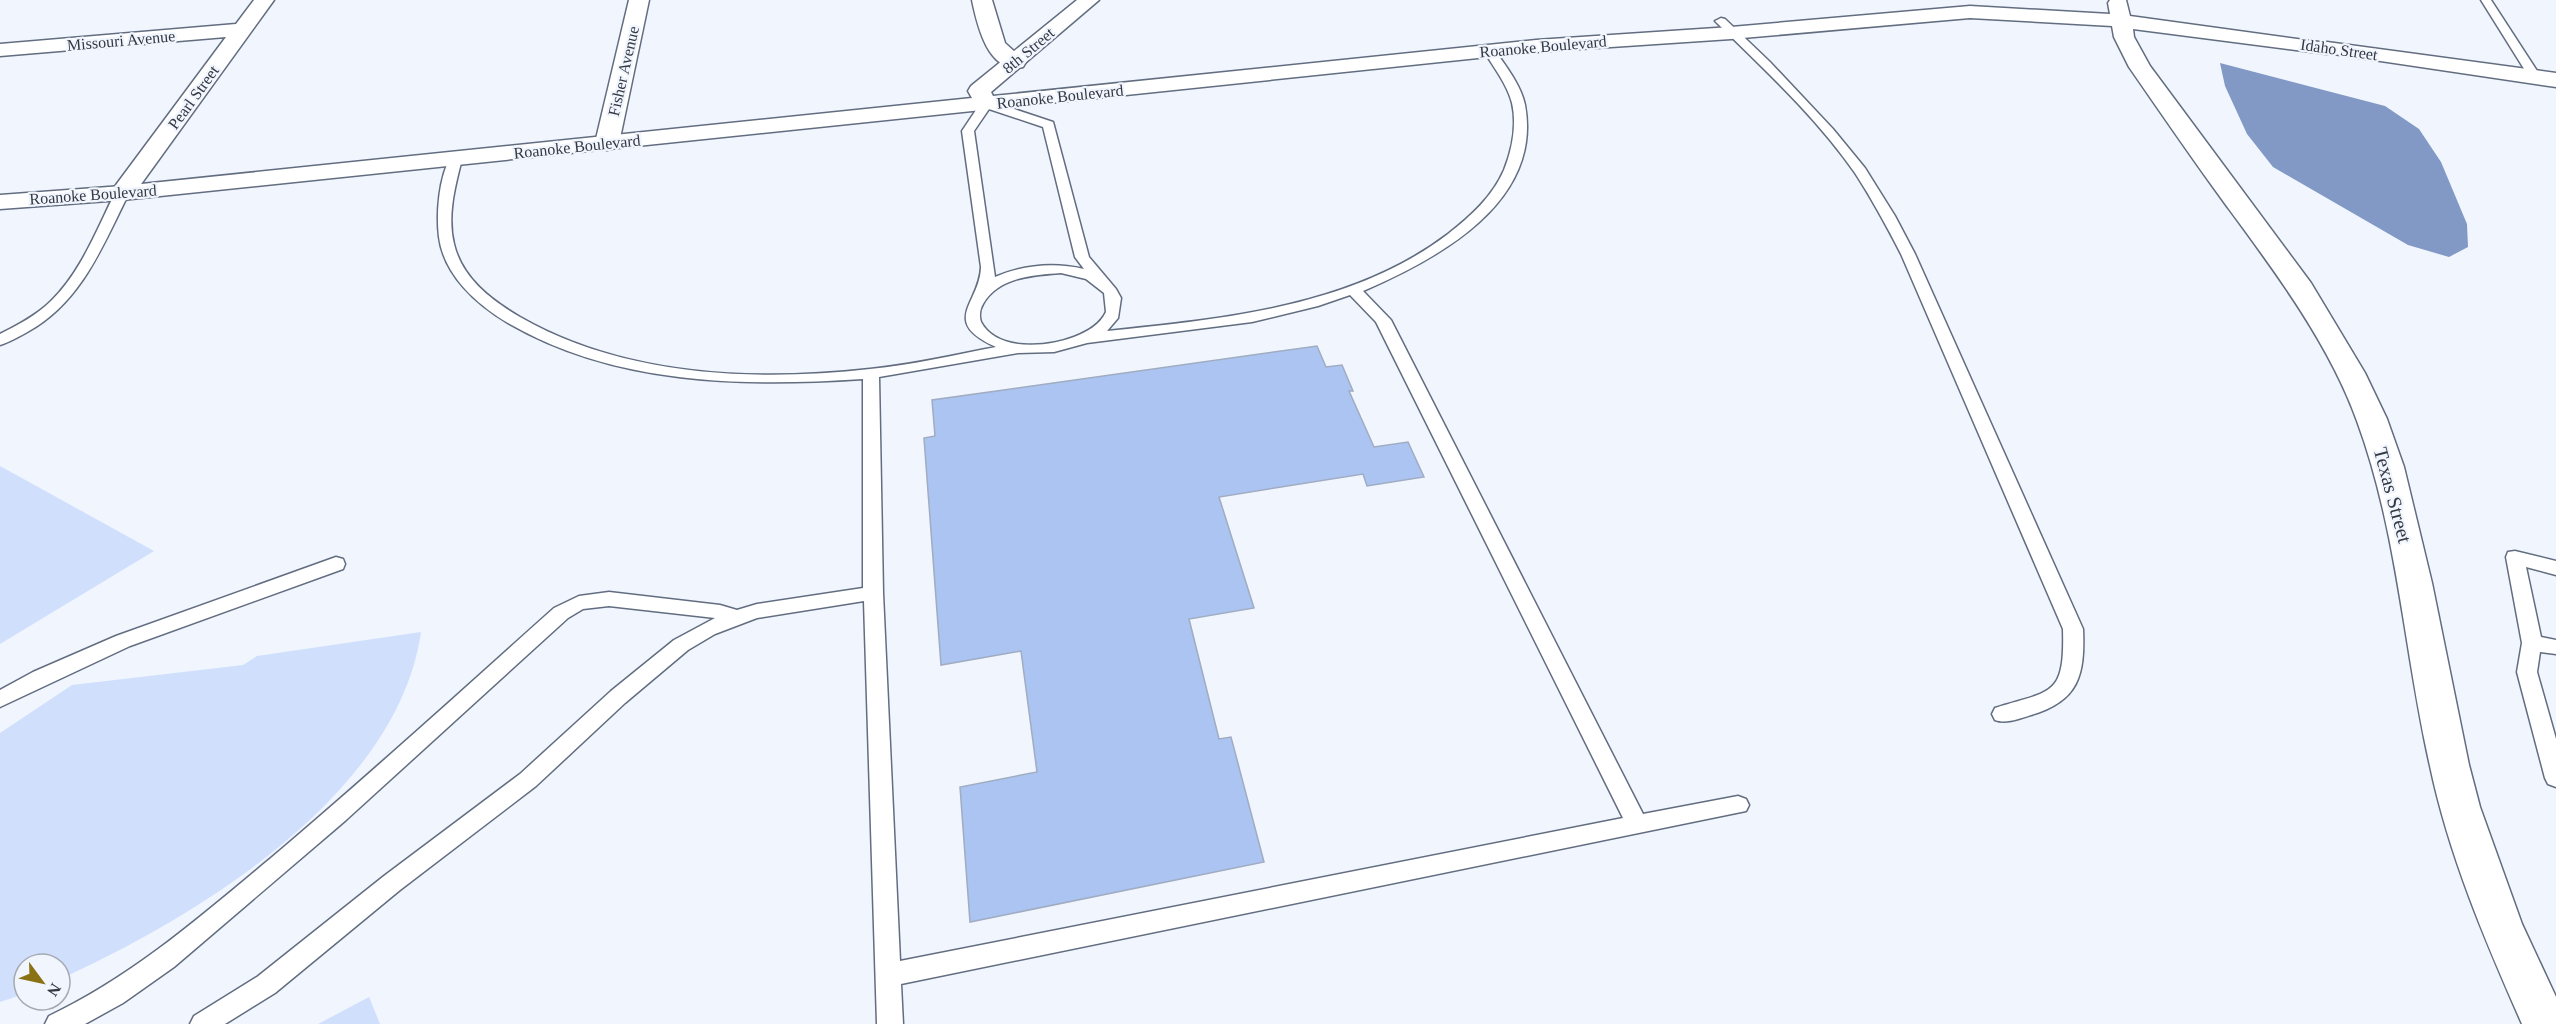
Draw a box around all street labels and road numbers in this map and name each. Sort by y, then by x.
street label: 8th Street [999,24,1058,77]
street label: Fisher Avenue [605,25,642,118]
street label: Missouri Avenue [66,27,176,54]
street label: Roanoke Boulevard [1479,32,1607,61]
street label: Idaho Street [2299,36,2379,63]
street label: Pearl Street [165,62,222,132]
street label: Roanoke Boulevard [996,81,1124,112]
street label: Roanoke Boulevard [513,131,641,162]
street label: Roanoke Boulevard [29,182,157,207]
street label: Texas Street [2370,445,2416,546]

